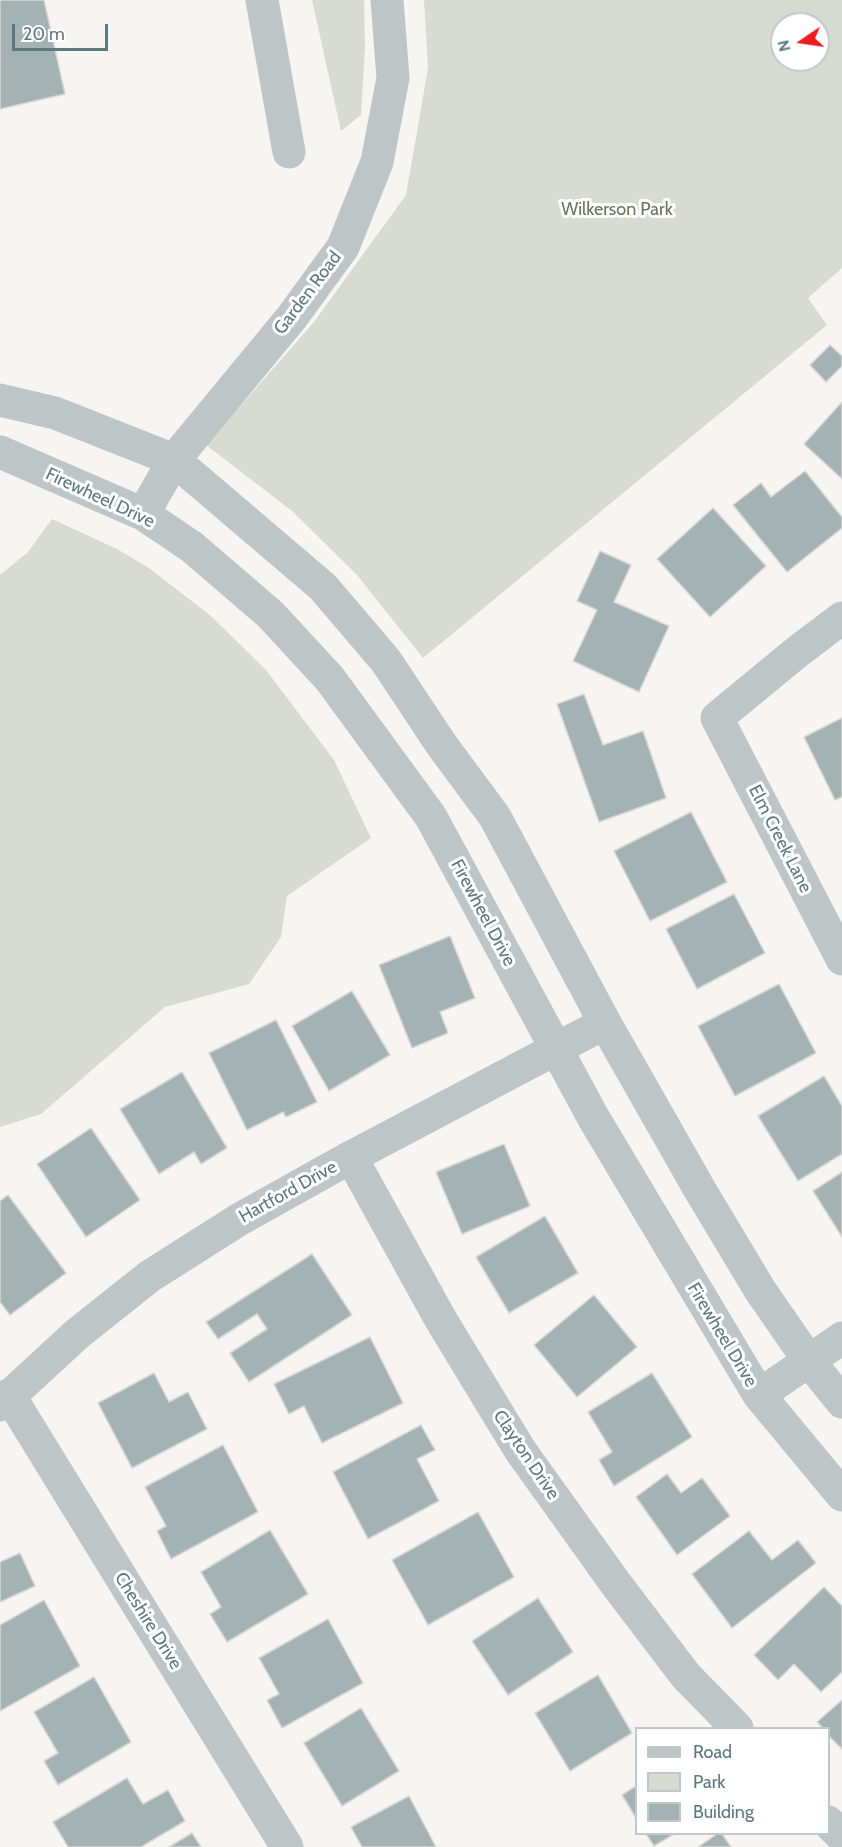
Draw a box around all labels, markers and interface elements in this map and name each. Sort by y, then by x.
scale bar [15,12,111,50]
north arrow [770,12,830,72]
text: 20 m [23,23,65,45]
text: N [773,38,794,53]
park label: Wilkerson Park [561,199,673,221]
street label: Garden Road [270,247,346,339]
street label: Firewheel Drive [42,463,158,533]
street label: Elm Creek Lane [744,782,816,896]
street label: Firewheel Drive [446,856,520,970]
street label: Hartford Drive [235,1156,341,1228]
street label: Firewheel Drive [682,1279,762,1391]
street label: Clayton Drive [488,1406,564,1504]
street label: Cheshire Drive [110,1569,186,1673]
legend [635,1727,830,1835]
text: Road [693,1741,732,1763]
text: Park [693,1771,725,1793]
text: Building [693,1801,754,1823]

